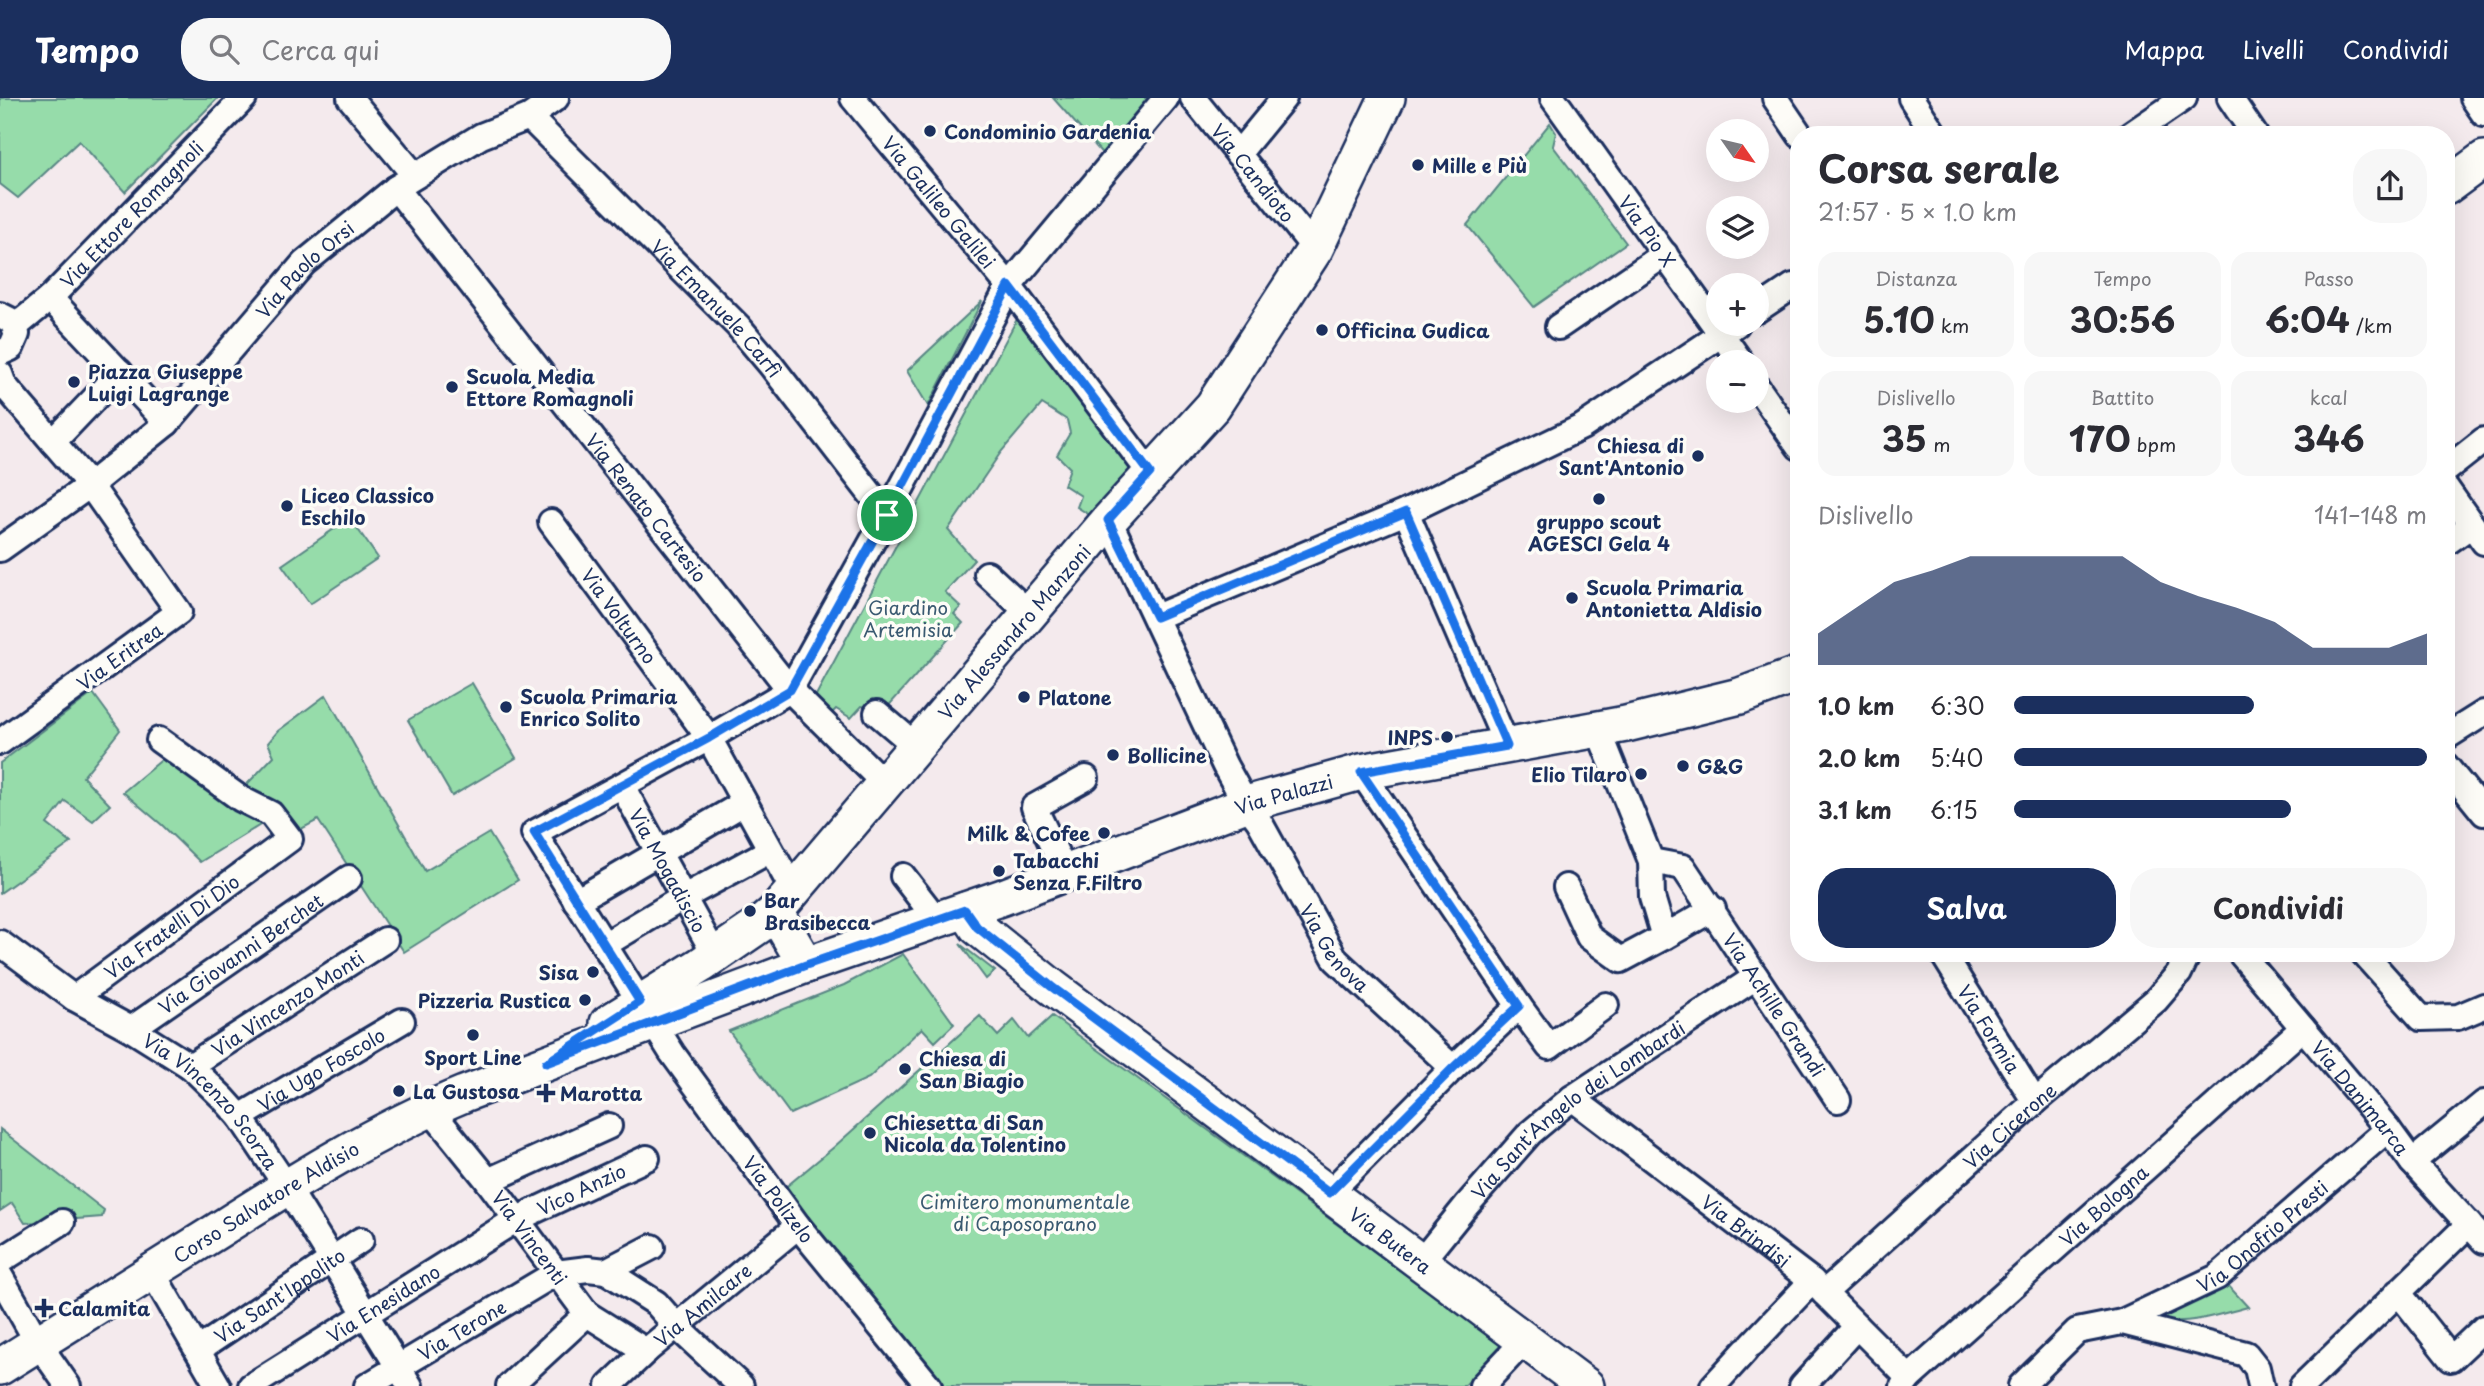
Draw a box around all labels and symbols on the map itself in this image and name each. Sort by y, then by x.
place label: Condominio Gardenia [944,117,1151,145]
street label: Via Candioto [1205,117,1302,228]
north arrow [1706,119,1769,182]
marker: Condominio Gardenia [922,123,938,139]
street label: Via Galileo Galilei [876,130,1003,274]
street label: Via Ettore Romagnoli [53,134,210,294]
place label: Mille e Più [1432,151,1527,179]
marker: Mille e Più [1410,157,1426,173]
street label: Via Pio X [1612,189,1683,273]
street label: Via Paolo Orsi [249,214,360,324]
street label: Via Emanuele Carfì [645,233,789,383]
place label: Officina Gudica [1336,316,1490,344]
marker: Officina Gudica [1314,322,1330,338]
place label: Piazza Giuseppe Luigi Lagrange [88,357,243,407]
place label: Scuola Media Ettore Romagnoli [466,362,634,412]
marker: Piazza Giuseppe Luigi Lagrange [66,374,82,390]
marker: Scuola Media Ettore Romagnoli [444,379,460,395]
street label: Via Renato Cartesio [579,427,714,588]
place label: Chiesa di Sant'Antonio [1559,431,1684,481]
marker: Chiesa di Sant'Antonio [1690,448,1706,464]
place label: Liceo Classico Eschilo [301,481,434,531]
pin [857,485,917,545]
marker: gruppo scout AGESCI Gela 4 [1591,491,1607,507]
marker: Liceo Classico Eschilo [279,498,295,514]
place label: gruppo scout AGESCI Gela 4 [1527,507,1670,557]
street label: Via Alessandro Manzoni [931,538,1097,725]
street label: Via Volturno [575,562,664,669]
place label: Scuola Primaria Antonietta Aldisio [1586,573,1762,623]
marker: Scuola Primaria Antonietta Aldisio [1564,590,1580,606]
park label: Giardino Artemisia [863,593,953,643]
street label: Via Eritrea [70,615,168,697]
place label: Scuola Primaria Enrico Solito [520,682,678,732]
place label: Platone [1038,683,1112,711]
marker: Platone [1016,689,1032,705]
marker: Scuola Primaria Enrico Solito [498,699,514,715]
place label: INPS [1387,723,1433,751]
marker: INPS [1439,729,1455,745]
place label: Bollicine [1127,741,1207,769]
marker: Bollicine [1105,747,1121,763]
place label: G&G [1697,752,1743,780]
marker: G&G [1675,758,1691,774]
place label: Elio Tilaro [1531,760,1627,788]
marker: Elio Tilaro [1633,766,1649,782]
street label: Via Palazzi [1230,767,1336,821]
street label: Via Mogadiscio [623,803,714,937]
place label: Milk & Cofee [967,819,1090,847]
marker: Milk & Cofee [1096,825,1112,841]
place label: Tabacchi Senza F.Filtro [1013,846,1142,896]
marker: Tabacchi Senza F.Filtro [991,863,1007,879]
street label: Via Fratelli Di Dio [98,867,245,985]
street label: Via Giovanni Berchet [152,886,329,1020]
place label: Bar Brasibecca [764,886,871,936]
street label: Via Genova [1293,898,1376,999]
marker: Bar Brasibecca [742,903,758,919]
street label: Via Achille Grandi [1716,927,1833,1082]
street label: Via Vincenzo Monti [206,943,369,1063]
place label: Sisa [539,958,579,986]
marker: Sisa [585,964,601,980]
street label: Via Formia [1951,979,2028,1079]
place label: Pizzeria Rustica [418,986,571,1014]
marker: Pizzeria Rustica [577,992,593,1008]
street label: Via Sant'Angelo dei Lombardi [1464,1014,1690,1205]
street label: Via Ugo Foscolo [252,1020,390,1118]
street label: Via Vincenzo Scorza [137,1026,286,1176]
marker: Sport Line [465,1027,481,1043]
street label: Via Danimarca [2305,1034,2416,1161]
place label: Sport Line [424,1043,522,1071]
place label: Chiesa di San Biagio [919,1044,1024,1094]
marker: Chiesa di San Biagio [897,1061,913,1077]
street label: Via Cicerone [1957,1076,2062,1175]
place label: La Gustosa [413,1077,520,1105]
place label: Marotta [560,1079,642,1107]
marker: La Gustosa [391,1083,407,1099]
marker: Marotta [538,1085,554,1101]
place label: Chiesetta di San Nicola da Tolentino [884,1108,1066,1158]
marker: Chiesetta di San Nicola da Tolentino [862,1125,878,1141]
street label: Corso Salvatore Aldisio [167,1134,364,1269]
street label: Via Polizelo [737,1149,821,1249]
street label: Vico Anzio [532,1156,630,1222]
street label: Via Bologna [2053,1158,2154,1253]
street label: Via Onofrio Presti [2192,1173,2334,1299]
street label: Via Vincenti [485,1184,574,1290]
park label: Cimitero monumentale di Caposoprano [920,1187,1130,1237]
street label: Via Brindisi [1696,1188,1797,1274]
street label: Via Butera [1343,1200,1438,1280]
street label: Via Sant'Ippolito [208,1241,350,1349]
street label: Via Amilcare [648,1256,757,1353]
street label: Via Enesidano [321,1257,445,1349]
street label: Via Terone [412,1292,511,1367]
place label: Calamita [58,1294,150,1322]
marker: Calamita [36,1300,52,1316]

